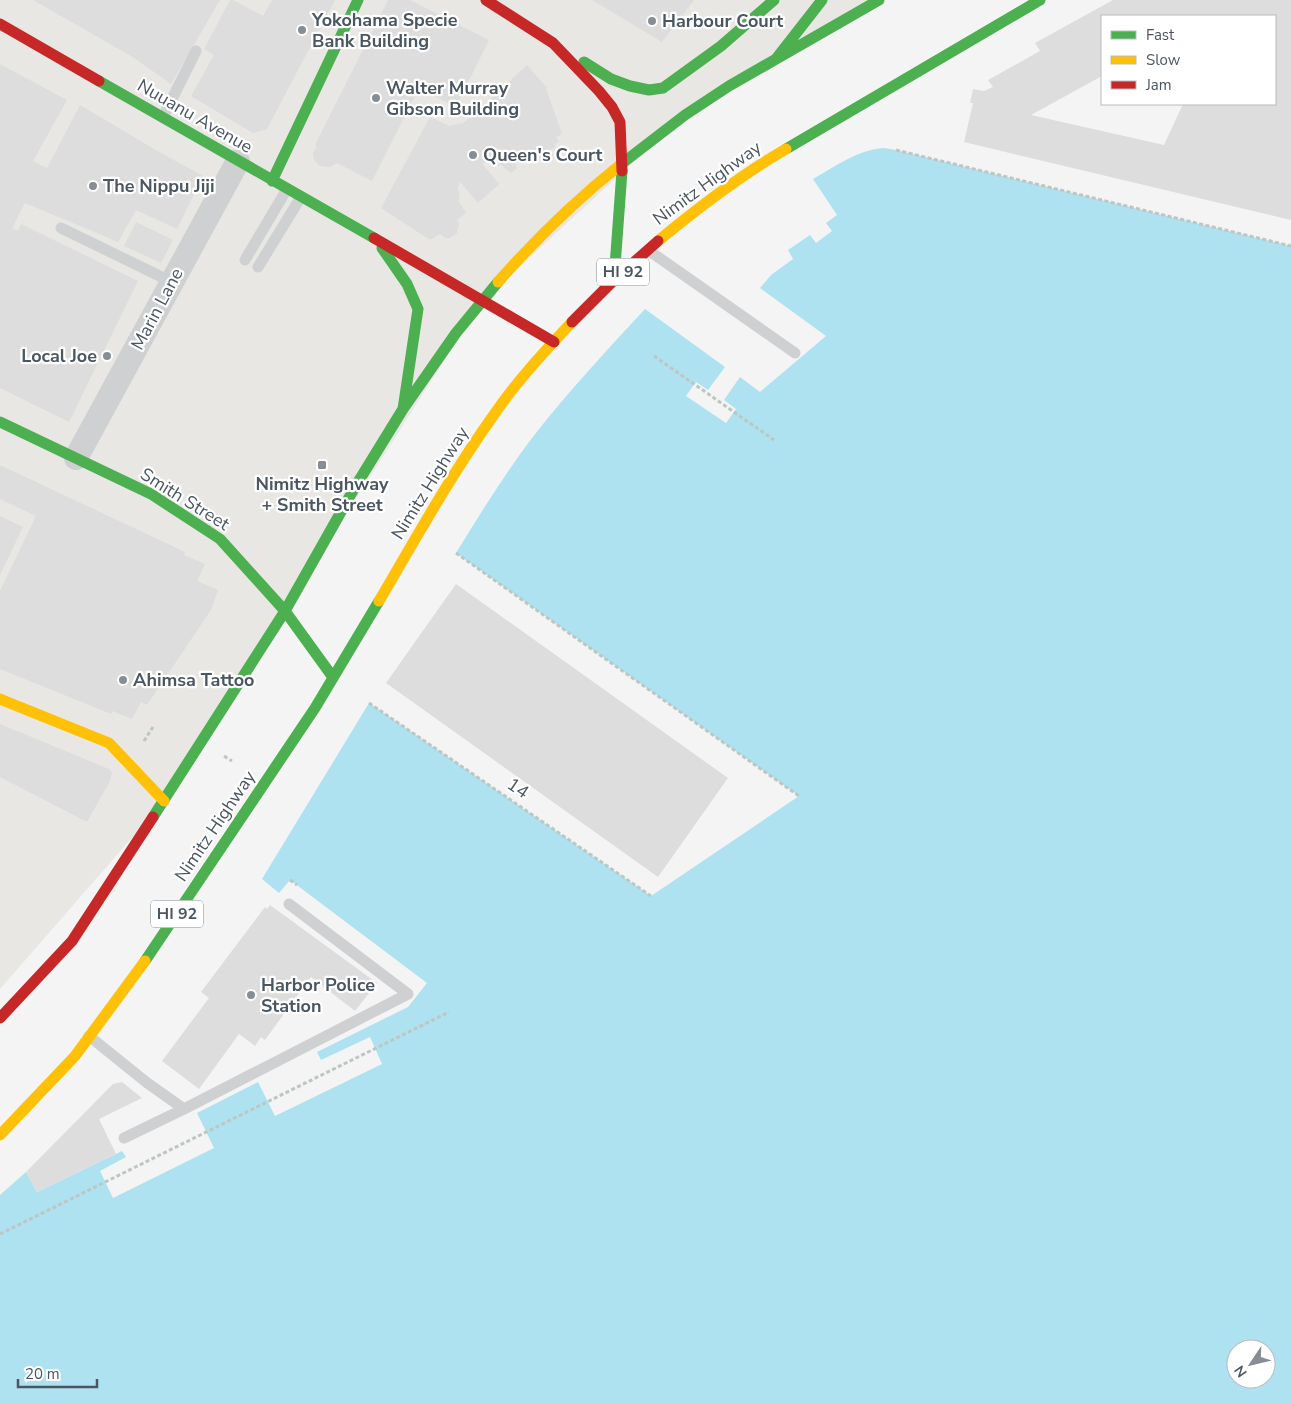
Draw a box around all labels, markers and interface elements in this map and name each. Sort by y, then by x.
place label: Yokohama Specie Bank Building [311,8,458,53]
place label: Harbour Court [662,9,783,33]
marker: Harbour Court [646,15,658,27]
legend [1101,15,1276,105]
marker: Yokohama Specie Bank Building [296,24,308,36]
text: Fast [1146,25,1175,45]
text: Slow [1146,50,1181,70]
street label: Nuuanu Avenue [133,73,257,159]
text: Jam [1145,75,1172,95]
place label: Walter Murray Gibson Building [386,76,519,121]
marker: Walter Murray Gibson Building [370,92,382,104]
street label: Nimitz Highway [648,135,767,230]
place label: Queen's Court [483,143,603,167]
marker: Queen's Court [467,149,479,161]
place label: The Nippu Jiji [103,174,215,198]
marker: The Nippu Jiji [87,180,99,192]
road number: HI 92 [597,258,649,286]
street label: Marin Lane [125,264,189,354]
place label: Local Joe [21,344,97,368]
marker: Local Joe [101,350,113,362]
street label: Nimitz Highway [386,421,475,544]
marker: Nimitz Highway + Smith Street [316,459,328,471]
street label: Smith Street [136,462,235,536]
place label: Nimitz Highway + Smith Street [256,472,389,517]
place label: Ahimsa Tattoo [133,668,254,692]
marker: Ahimsa Tattoo [117,674,129,686]
street label: Nimitz Highway [169,765,261,886]
street label: 14 [502,772,534,804]
road number: HI 92 [151,901,203,928]
place label: Harbor Police Station [261,973,375,1018]
marker: Harbor Police Station [245,989,257,1001]
north arrow [1226,1339,1276,1389]
scale bar [18,1356,96,1388]
text: N [1230,1361,1252,1381]
text: 20 m [25,1364,60,1384]

